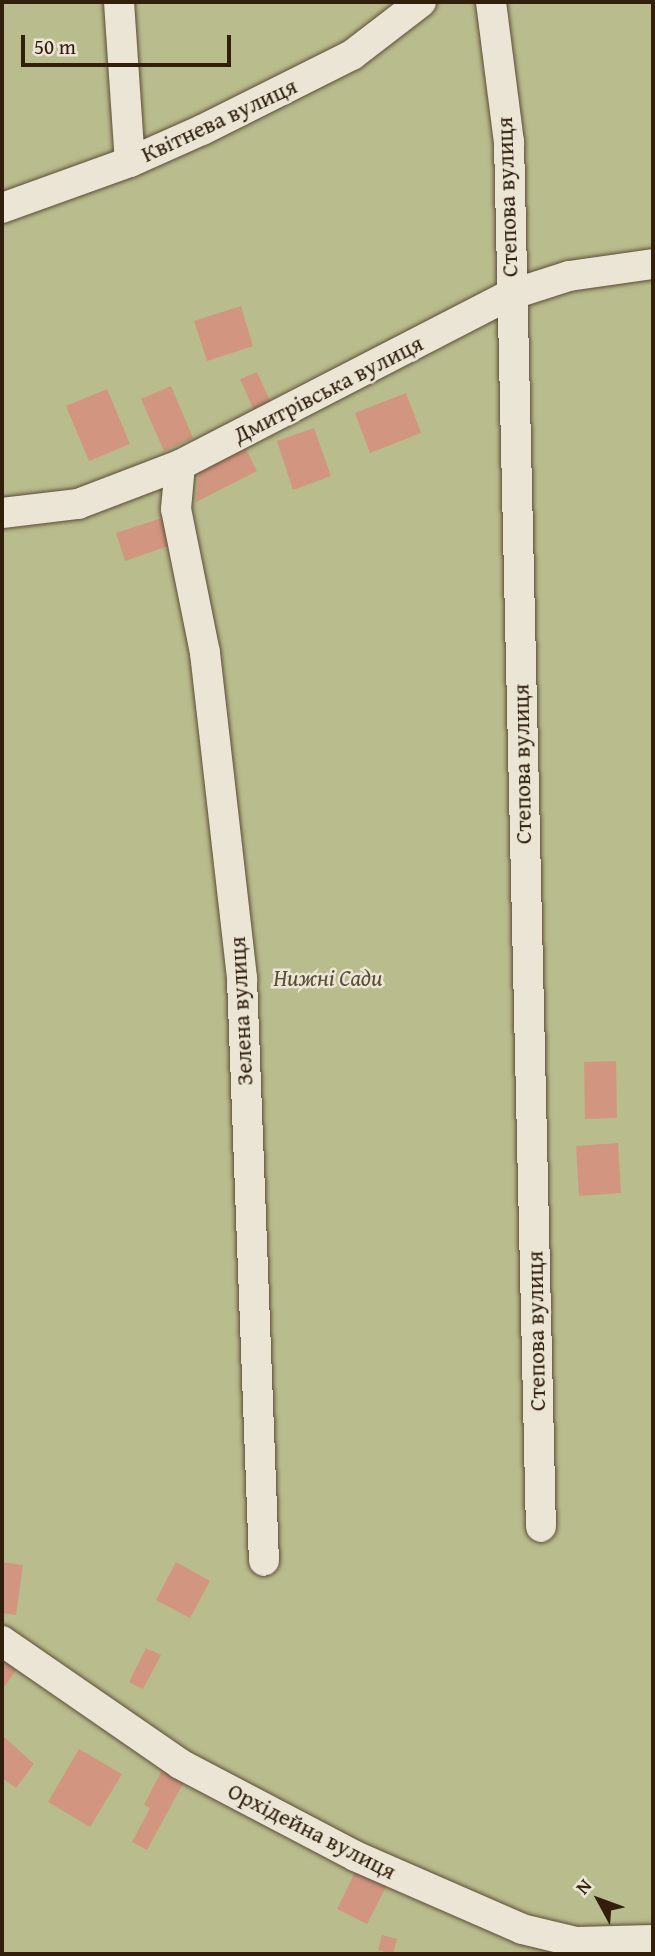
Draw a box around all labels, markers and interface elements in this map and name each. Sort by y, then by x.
scale bar [24,21,234,65]
text: 50 m [34,31,76,62]
street label: Квітнева вулиця [137,72,301,168]
street label: Степова вулиця [490,116,524,278]
street label: Дмитрівська вулиця [229,329,427,449]
street label: Степова вулиця [507,684,537,844]
street label: Зелена вулиця [223,936,259,1086]
park label: Нижні Сади [273,964,383,992]
street label: Степова вулиця [521,1251,551,1411]
street label: Орхідейна вулиця [223,1777,401,1885]
north arrow [564,1865,634,1935]
text: N [568,1872,598,1900]

